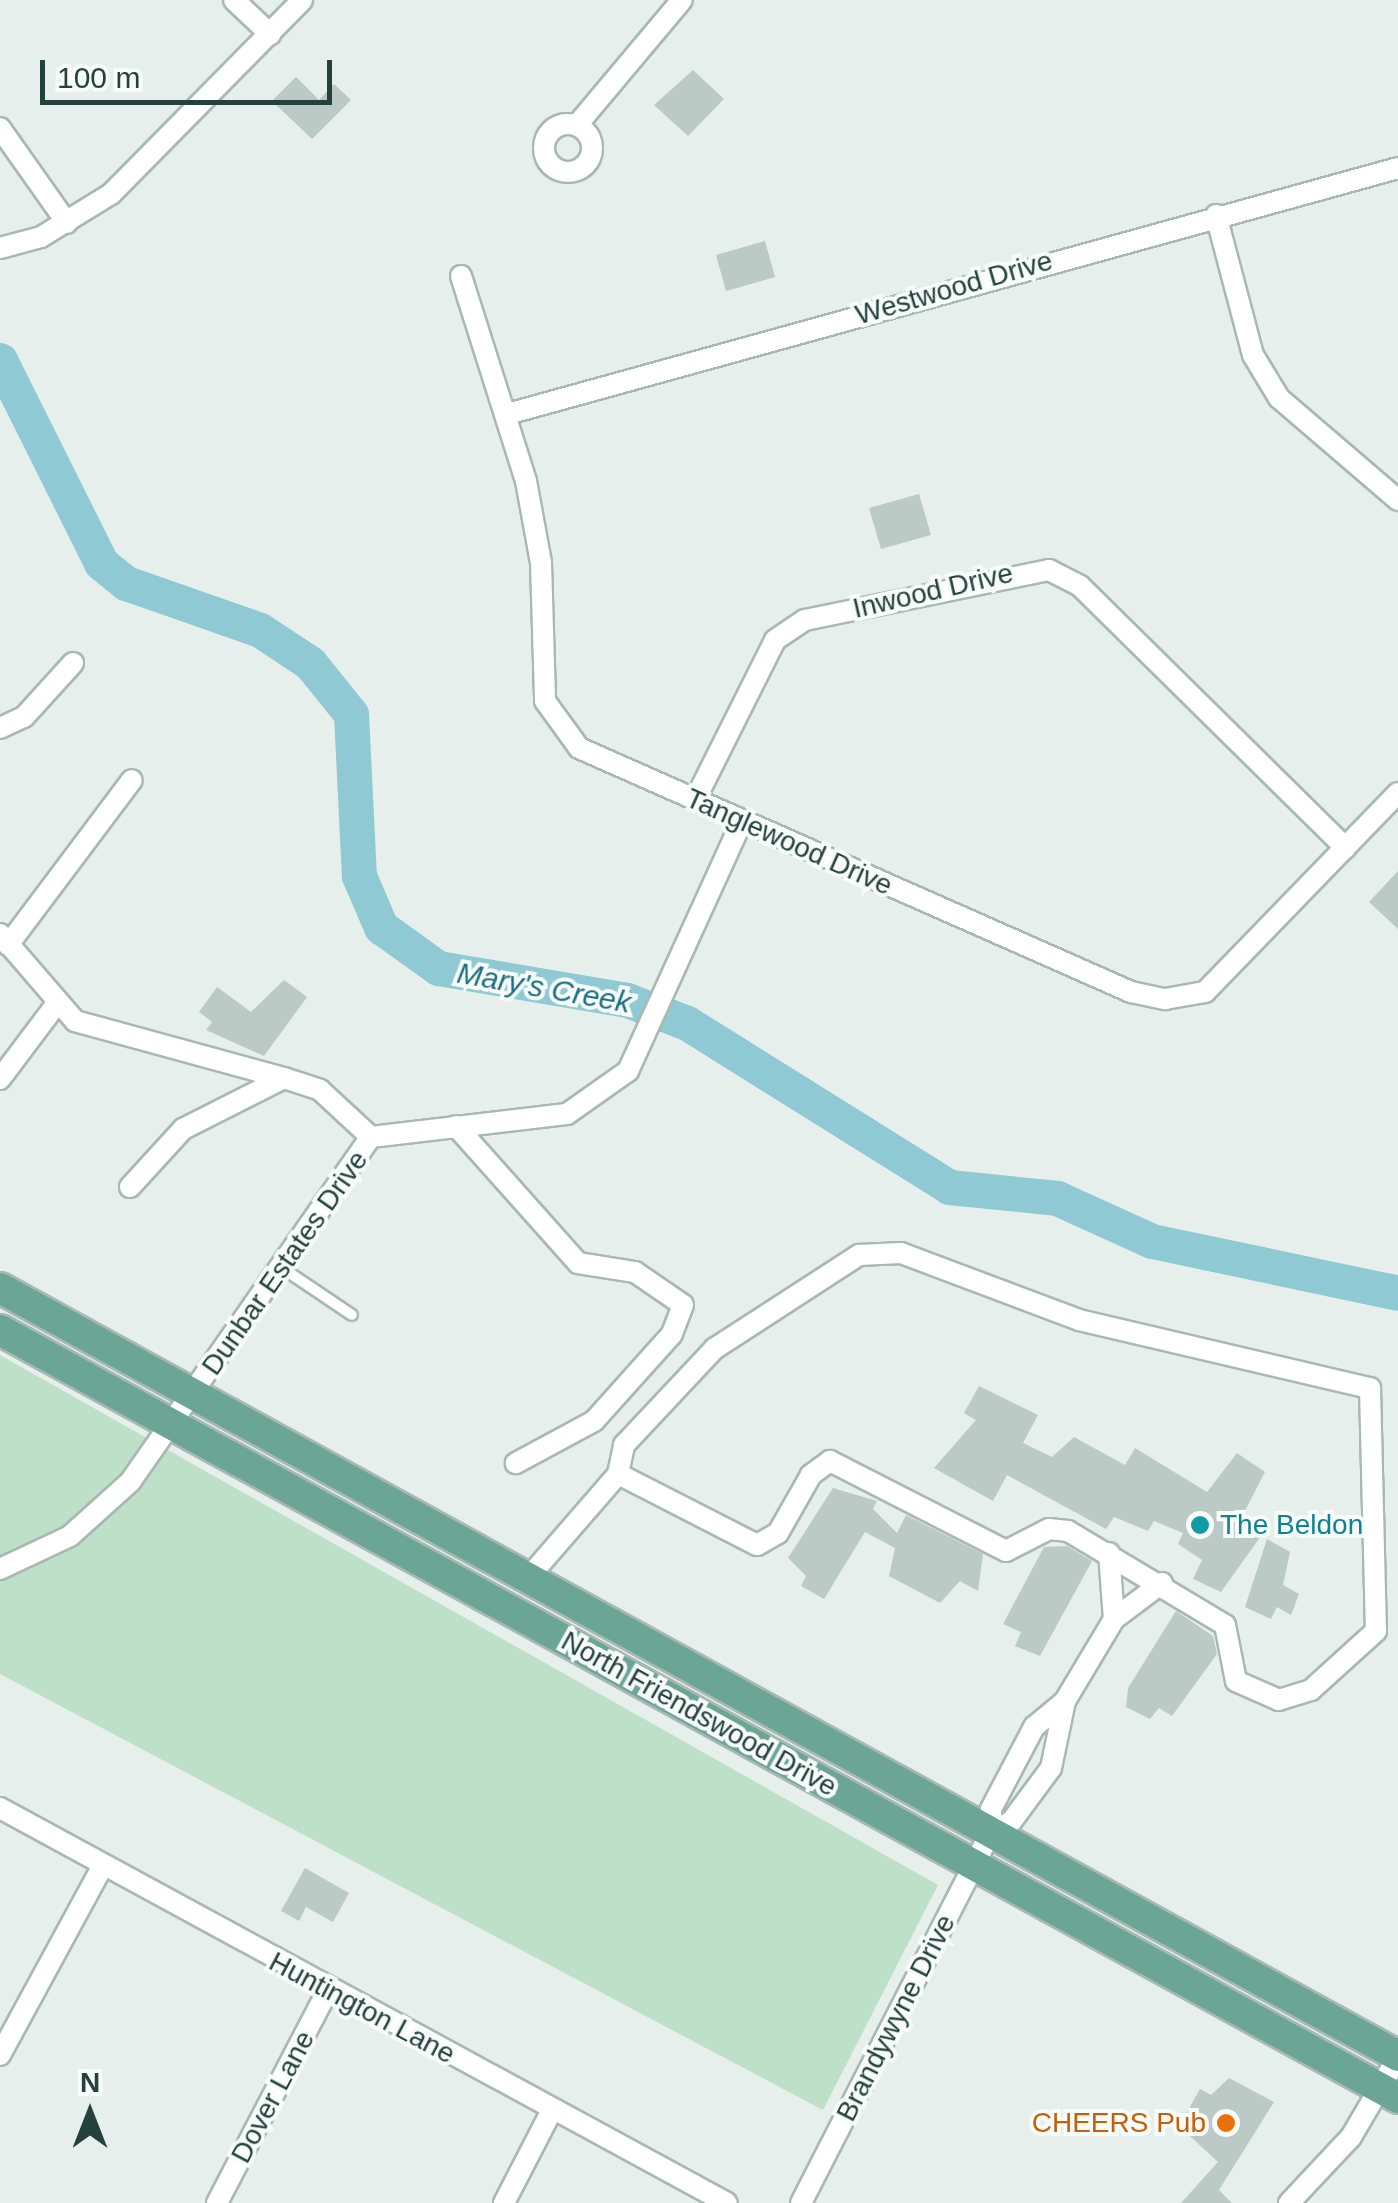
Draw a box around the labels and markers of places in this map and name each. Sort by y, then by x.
place label: The Beldon [1220,1508,1363,1542]
marker: The Beldon [1189,1514,1211,1536]
place label: CHEERS Pub [1032,2106,1206,2140]
marker: CHEERS Pub [1215,2112,1237,2134]

